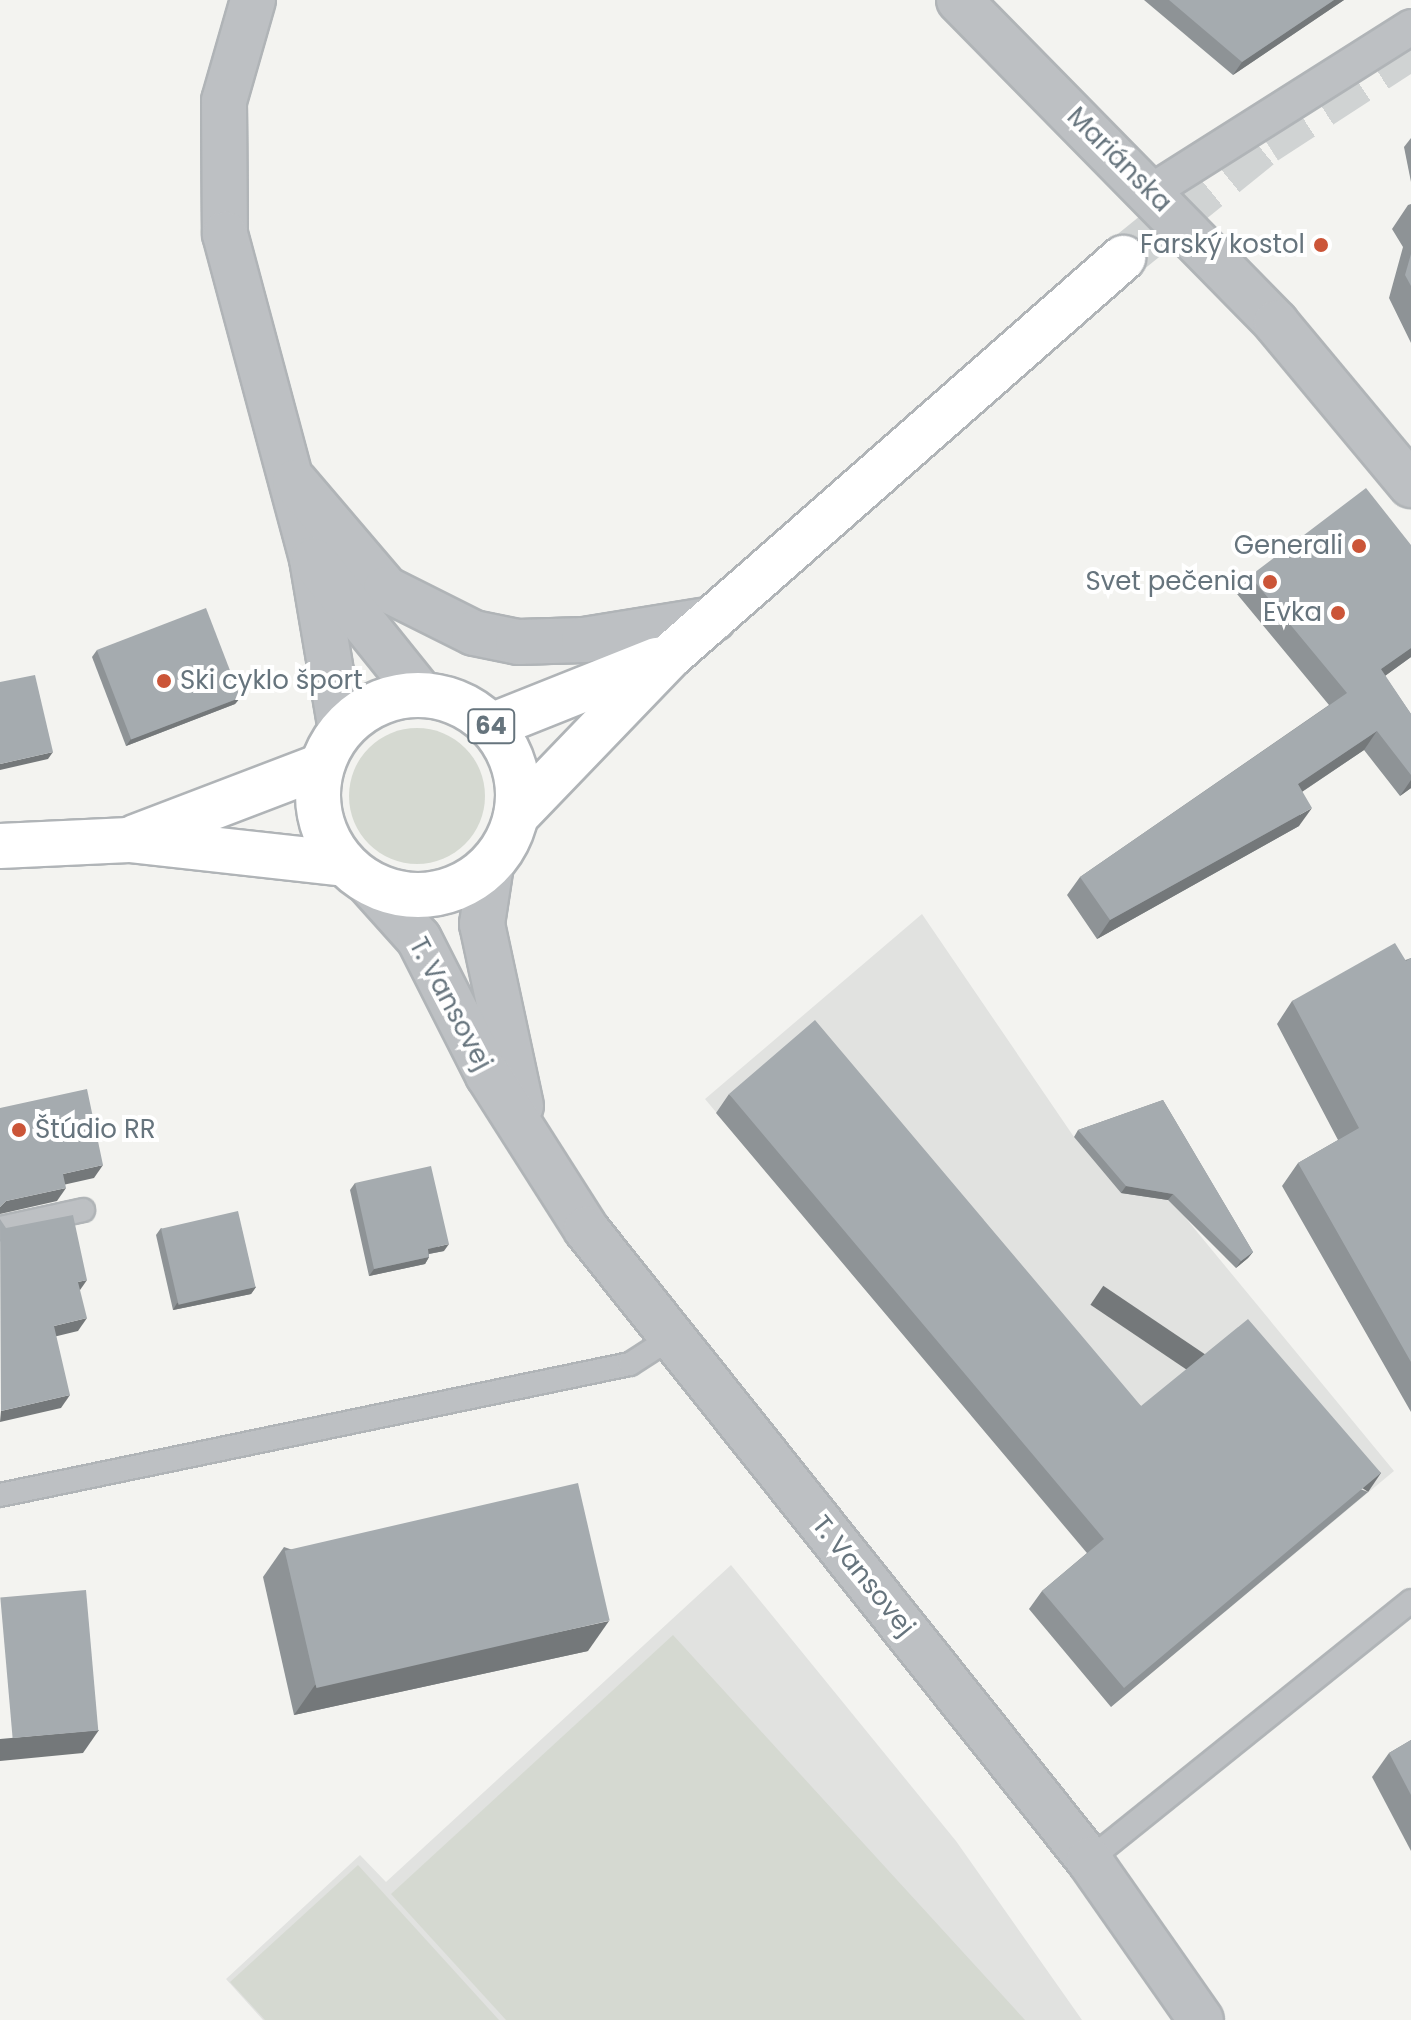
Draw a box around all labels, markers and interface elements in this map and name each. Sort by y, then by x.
street label: Mariánska [1060,101,1178,219]
place label: Farský kostol [1140,229,1305,261]
marker: Farský kostol [1312,236,1330,254]
place label: Generali [1234,530,1343,562]
marker: Generali [1350,537,1368,555]
place label: Svet pečenia [1085,566,1254,598]
marker: Svet pečenia [1261,573,1279,591]
place label: Evka [1263,597,1322,629]
marker: Evka [1329,604,1347,622]
place label: Ski cyklo šport [180,665,363,697]
marker: Ski cyklo šport [155,672,173,690]
road number: 64 [467,706,515,746]
street label: T. Vansovej [402,932,498,1076]
place label: Štúdio RR [35,1114,156,1146]
marker: Štúdio RR [10,1121,28,1139]
street label: T. Vansovej [805,1510,921,1642]

